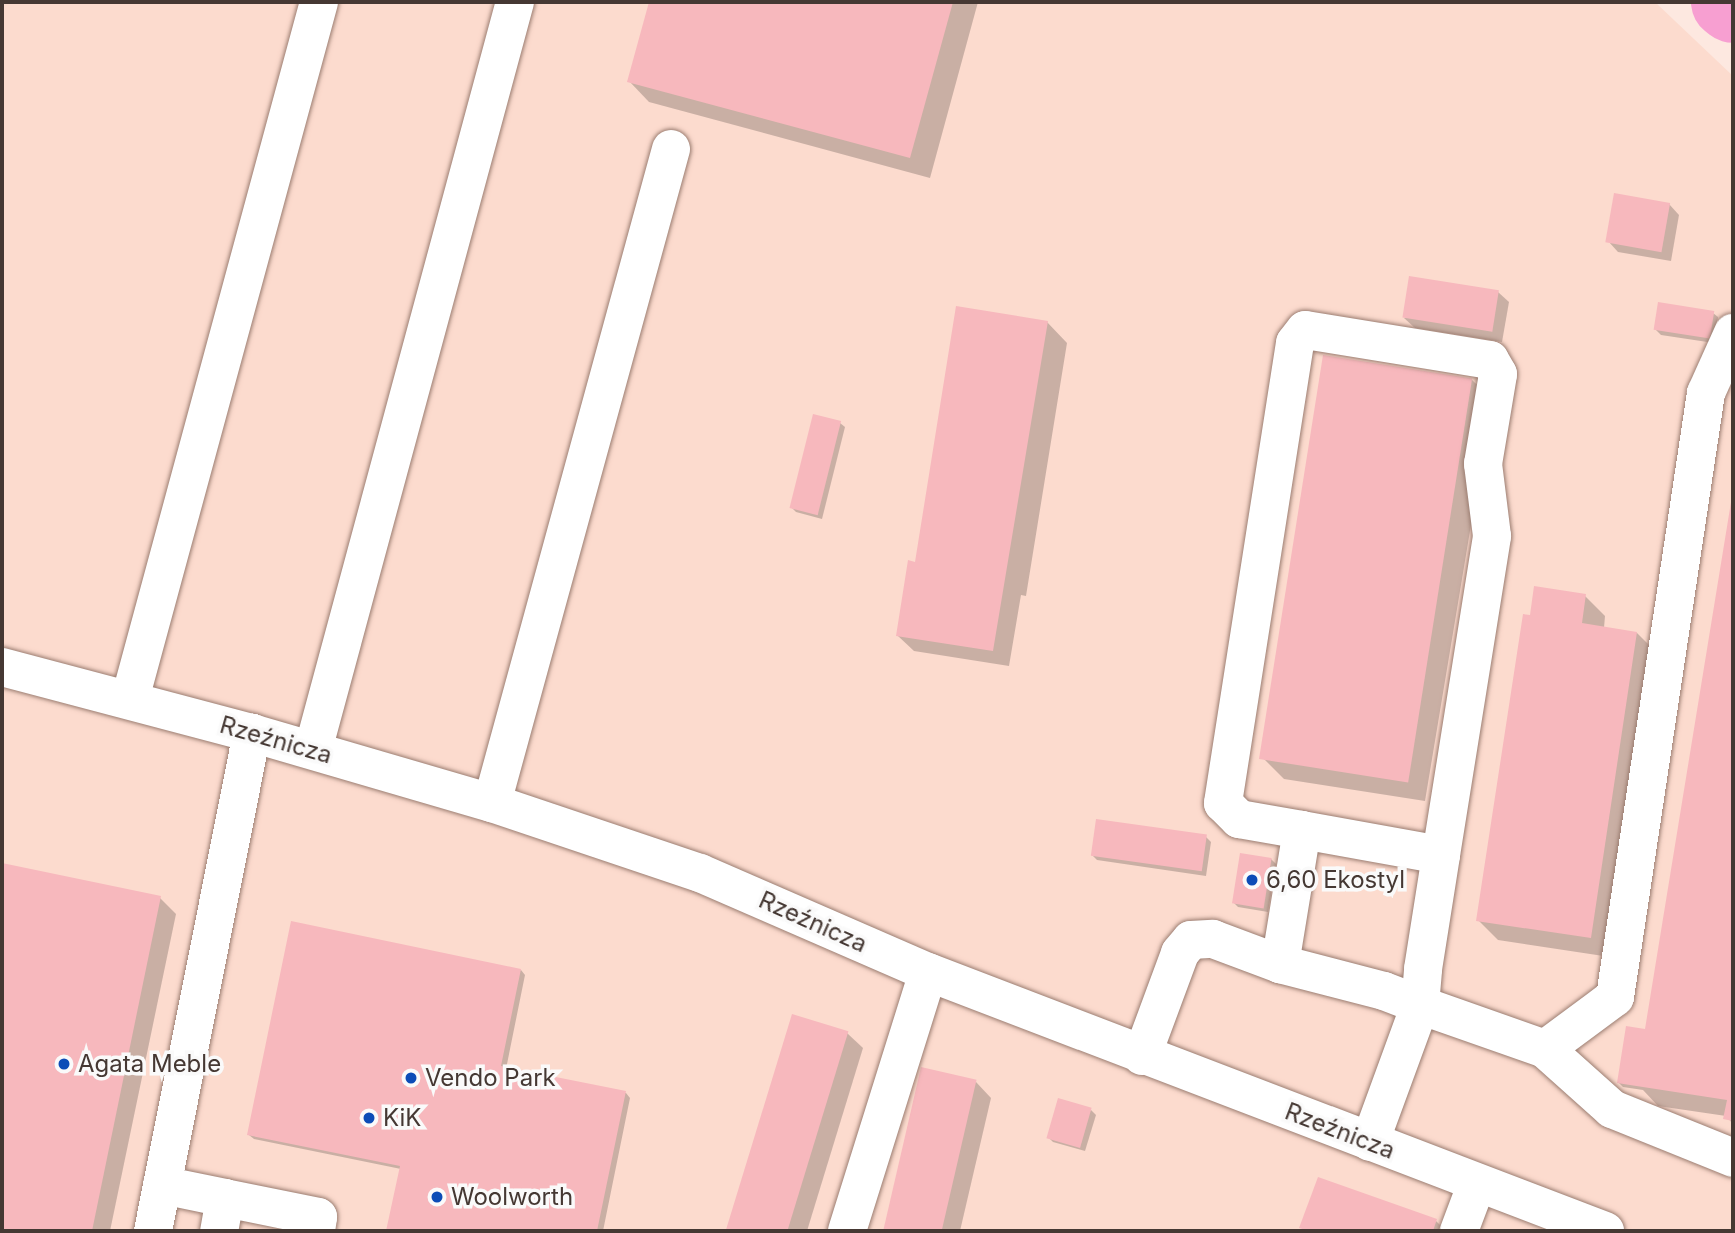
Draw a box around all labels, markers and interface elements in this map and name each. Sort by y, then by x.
street label: Rzeźnicza [217,710,335,770]
place label: 6,60 Ekostyl [1266,866,1405,894]
marker: 6,60 Ekostyl [1244,872,1260,888]
street label: Rzeźnicza [754,885,872,959]
place label: Agata Meble [78,1050,221,1078]
marker: Agata Meble [56,1056,72,1072]
place label: Vendo Park [425,1064,556,1092]
marker: Vendo Park [403,1070,419,1086]
street label: Rzeźnicza [1281,1097,1399,1165]
place label: KiK [383,1104,421,1132]
marker: KiK [361,1110,377,1126]
place label: Woolworth [451,1183,573,1211]
marker: Woolworth [429,1189,445,1205]

